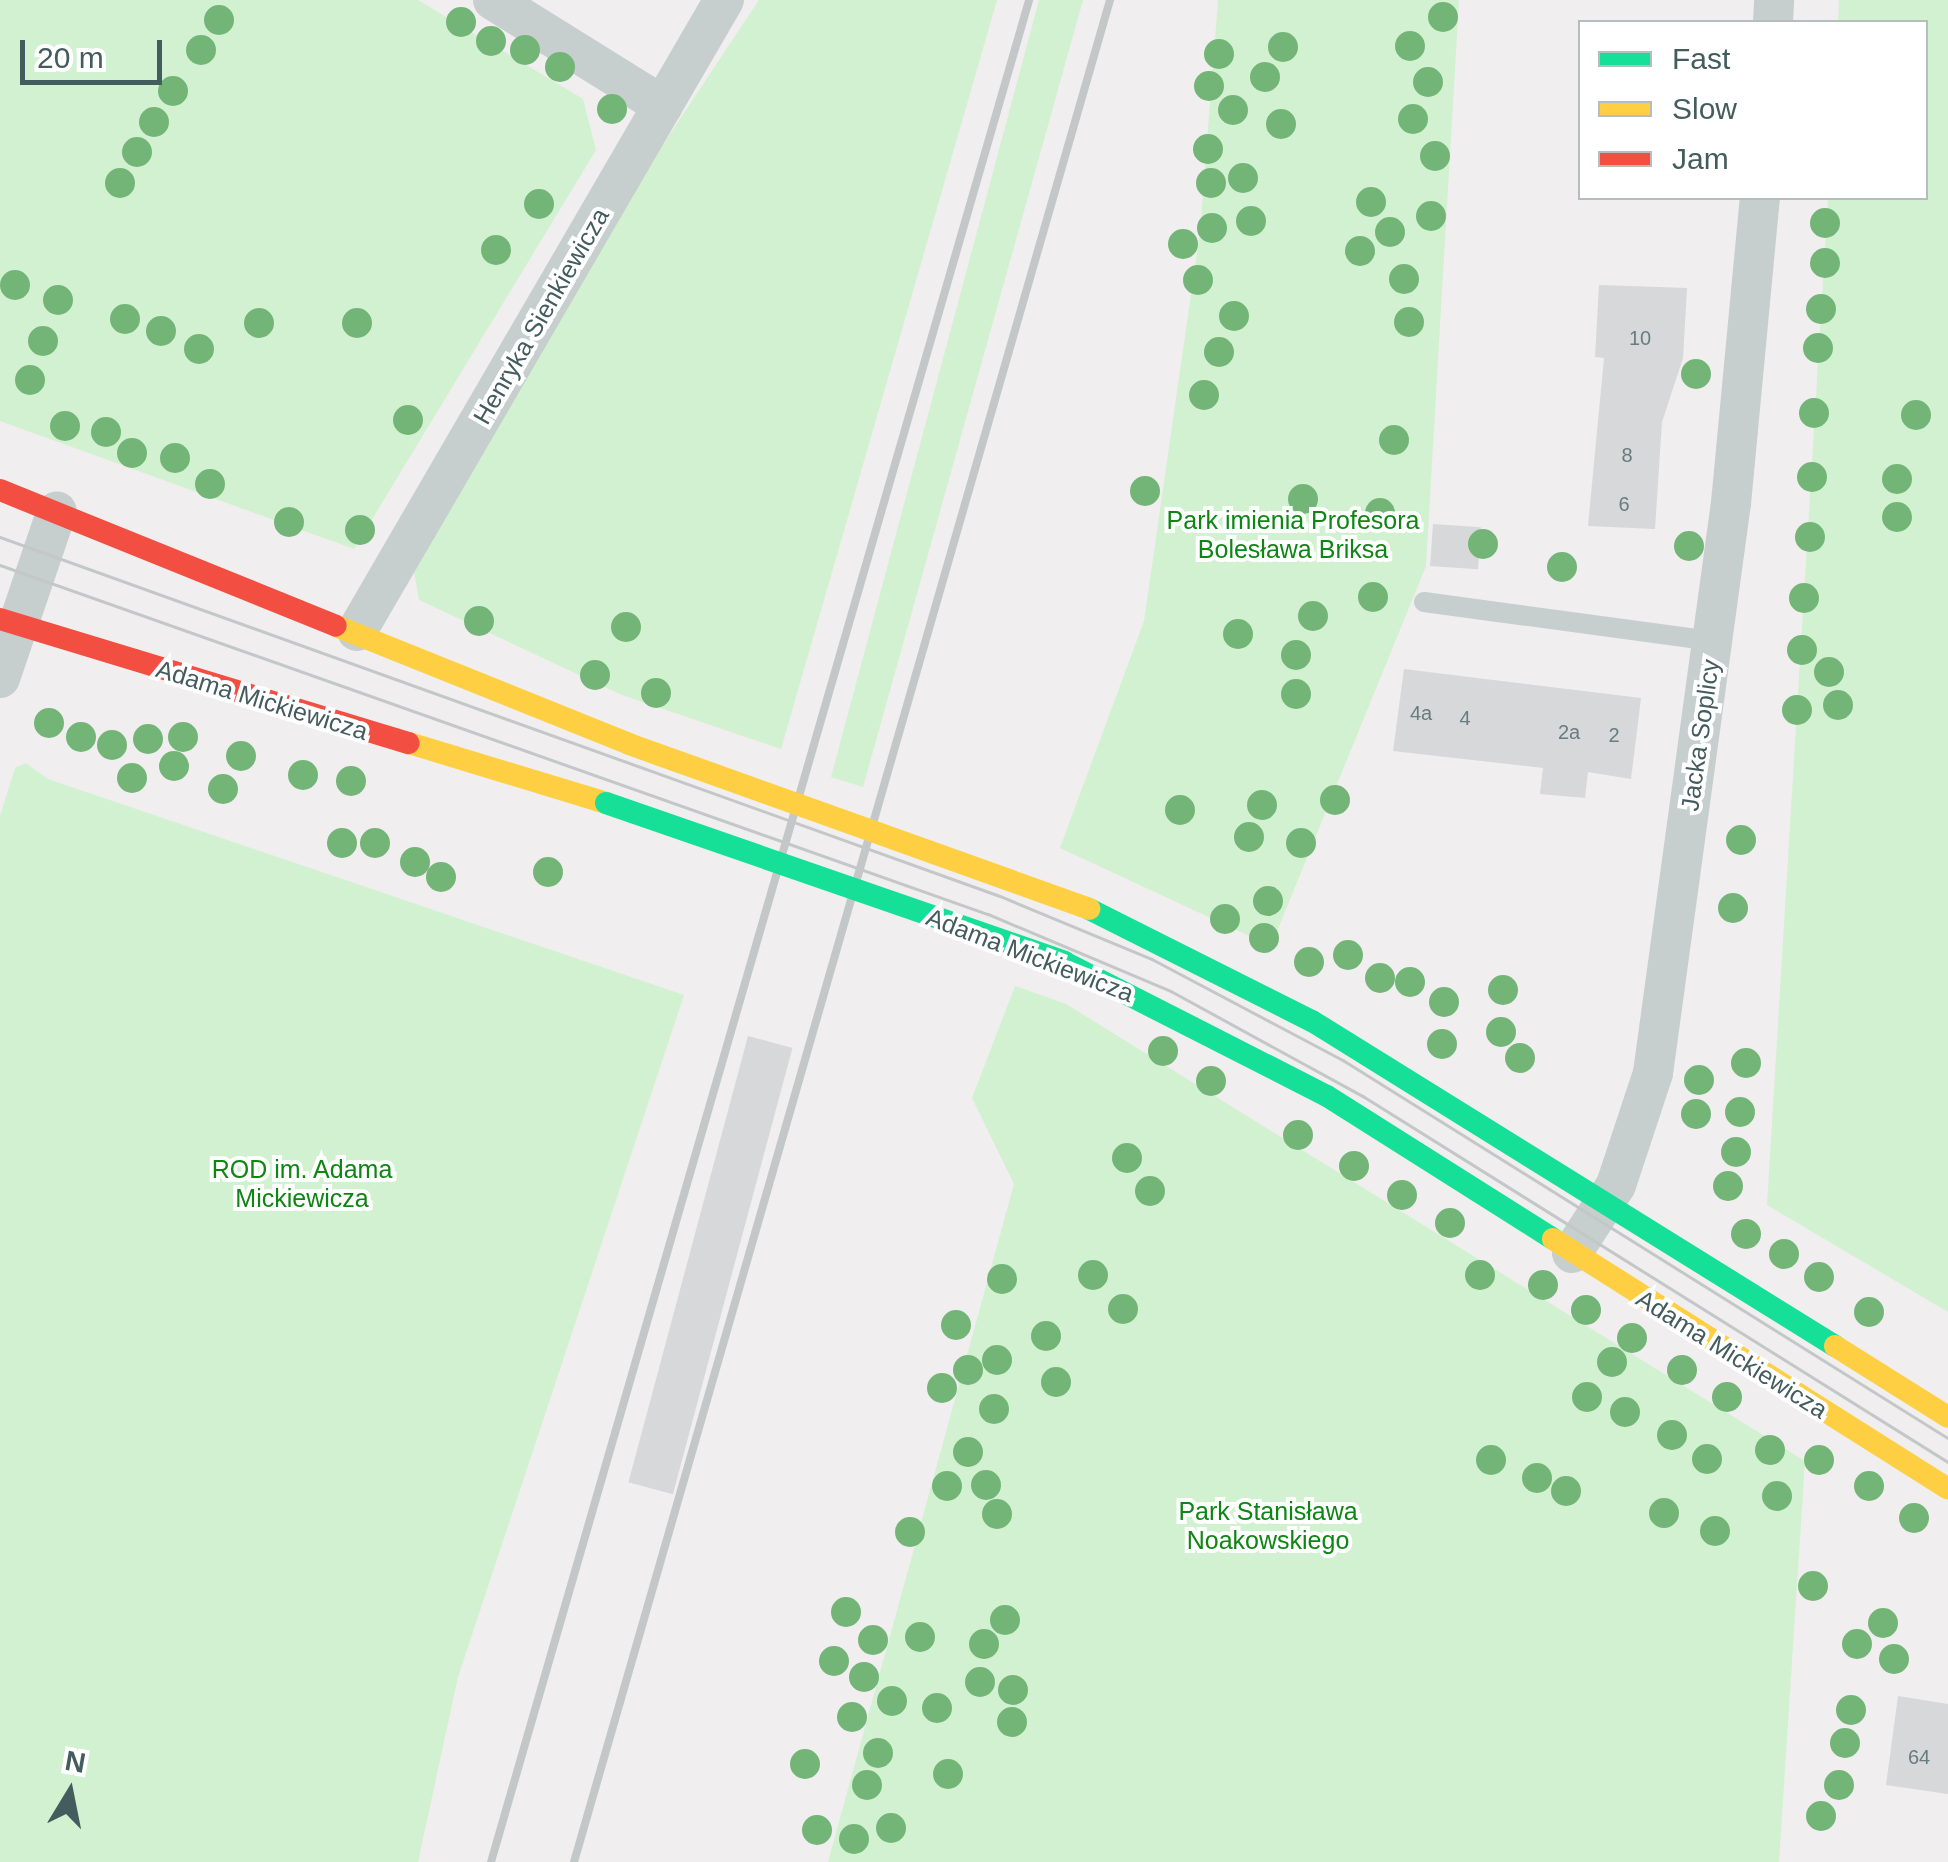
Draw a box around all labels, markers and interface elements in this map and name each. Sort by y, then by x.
scale bar [25,20,168,82]
legend [1578,20,1928,200]
text: 20 m [37,41,104,74]
text: Fast [1672,42,1730,75]
text: Slow [1672,92,1737,125]
text: Jam [1672,142,1729,175]
street label: Henryka Sienkiewicza [467,203,615,429]
house number: 10 [1629,326,1651,350]
house number: 8 [1621,443,1633,467]
house number: 6 [1618,492,1630,516]
park label: Park imienia Profesora Bolesława Briksa [1167,506,1419,565]
street label: Adama Mickiewicza [153,654,371,746]
street label: Jacka Soplicy [1675,657,1725,813]
house number: 4a [1410,701,1432,725]
house number: 4 [1459,706,1471,730]
house number: 2a [1558,720,1580,744]
house number: 2 [1608,723,1620,747]
street label: Adama Mickiewicza [922,902,1138,1008]
park label: ROD im. Adama Mickiewicza [211,1155,393,1214]
street label: Adama Mickiewicza [1631,1283,1833,1425]
park label: Park Stanisława Noakowskiego [1178,1497,1358,1556]
north arrow [20,1742,120,1842]
text: N [63,1745,88,1779]
house number: 64 [1908,1745,1930,1769]

